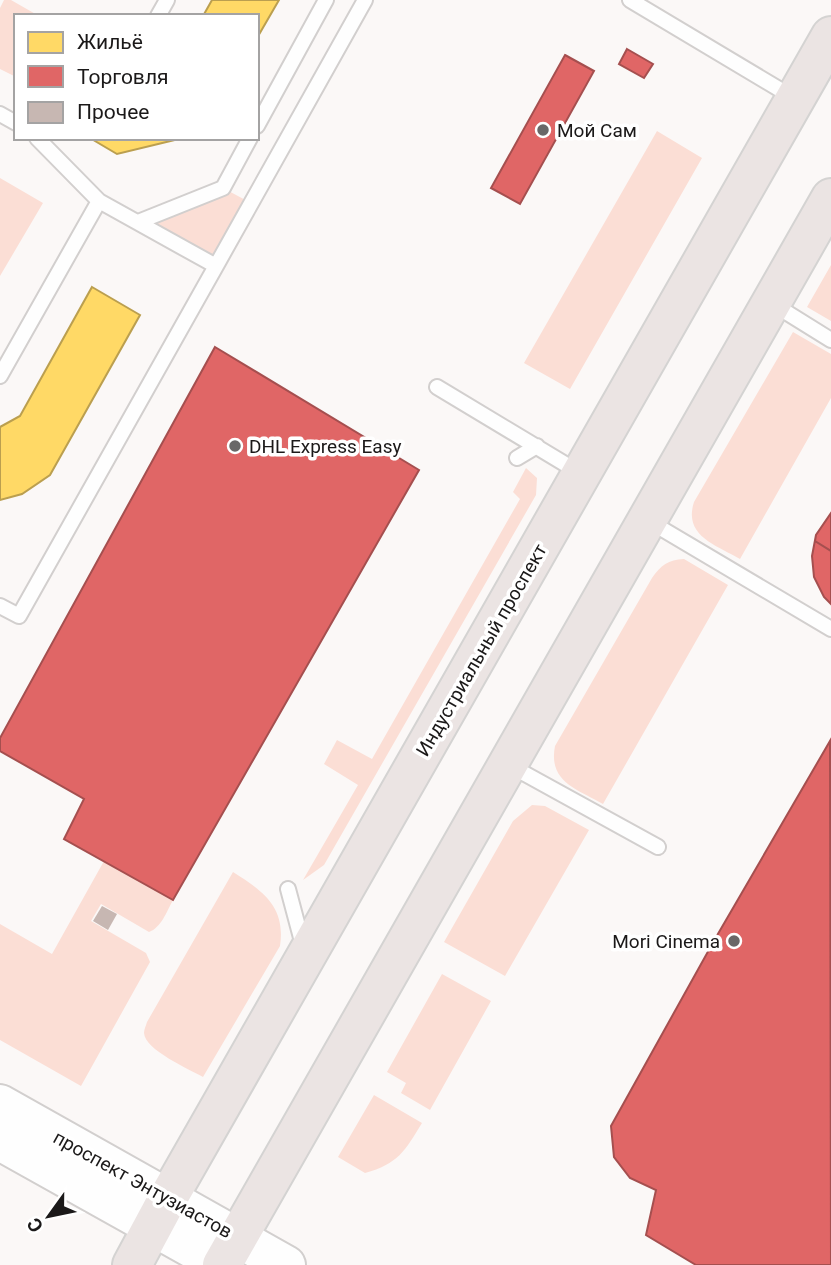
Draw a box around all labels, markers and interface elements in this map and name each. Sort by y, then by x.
legend [14,14,259,140]
text: Жильё [77,30,143,54]
text: Торговля [77,65,169,89]
text: Прочее [77,100,149,124]
place label: Мой Сам [557,119,637,142]
marker: Мой Сам [535,122,551,138]
place label: DHL Express Easy [249,435,401,458]
marker: DHL Express Easy [227,438,243,454]
street label: Индустриальный проспект [411,540,552,761]
place label: Mori Cinema [612,930,720,953]
marker: Mori Cinema [726,933,742,949]
street label: проспект Энтузиастов [49,1126,236,1243]
north arrow [14,1181,84,1251]
text: С [22,1214,48,1236]

